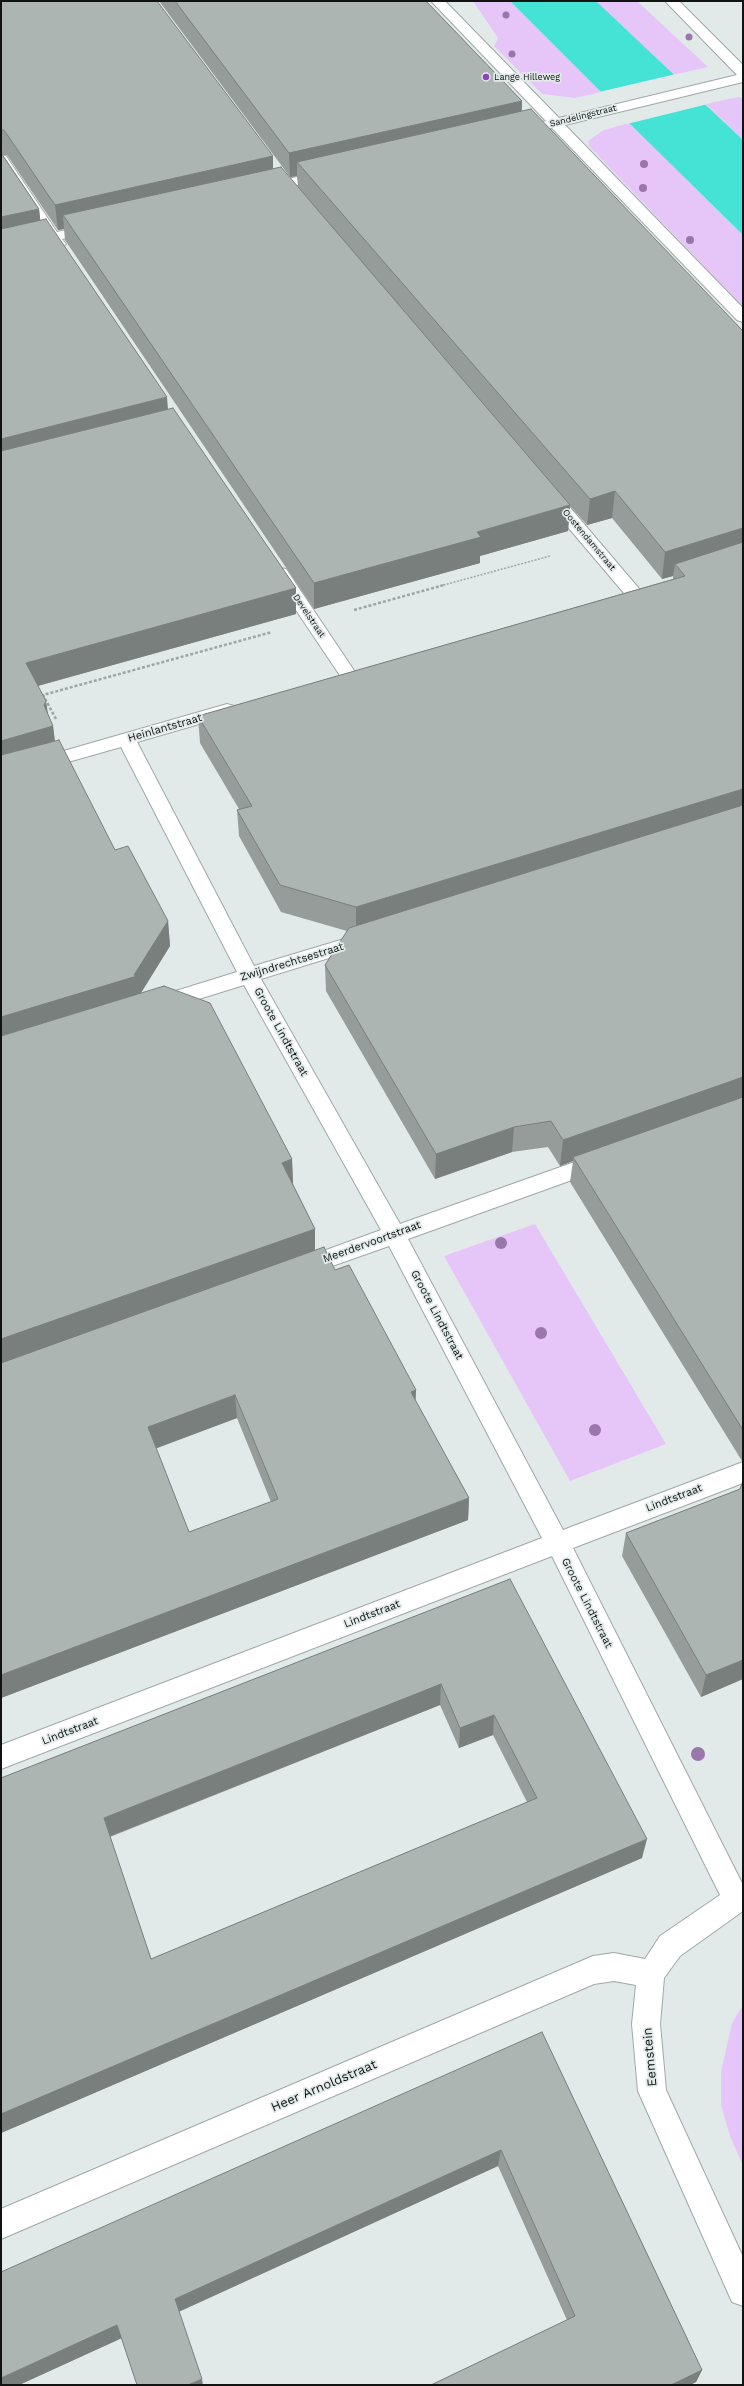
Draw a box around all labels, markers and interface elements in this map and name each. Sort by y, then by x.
marker: Lange Hilleweg [481,72,491,82]
place label: Lange Hilleweg [494,72,560,82]
street label: Sandelingstraat [548,102,618,130]
street label: Oostendamstraat [560,507,618,573]
street label: Develstraat [291,592,327,640]
street label: Heinlantstraat [126,711,204,745]
street label: Zwijndrechtsestraat [239,940,345,984]
street label: Groote Lindtstraat [251,985,311,1079]
street label: Meerdervoortstraat [321,1218,423,1266]
street label: Groote Lindtstraat [408,1268,466,1362]
street label: Lindtstraat [644,1481,704,1515]
street label: Groote Lindtstraat [559,1556,615,1650]
street label: Lindtstraat [342,1597,402,1631]
street label: Lindtstraat [40,1714,100,1748]
street label: Eemstein [640,2027,660,2087]
street label: Heer Arnoldstraat [269,2057,379,2115]

